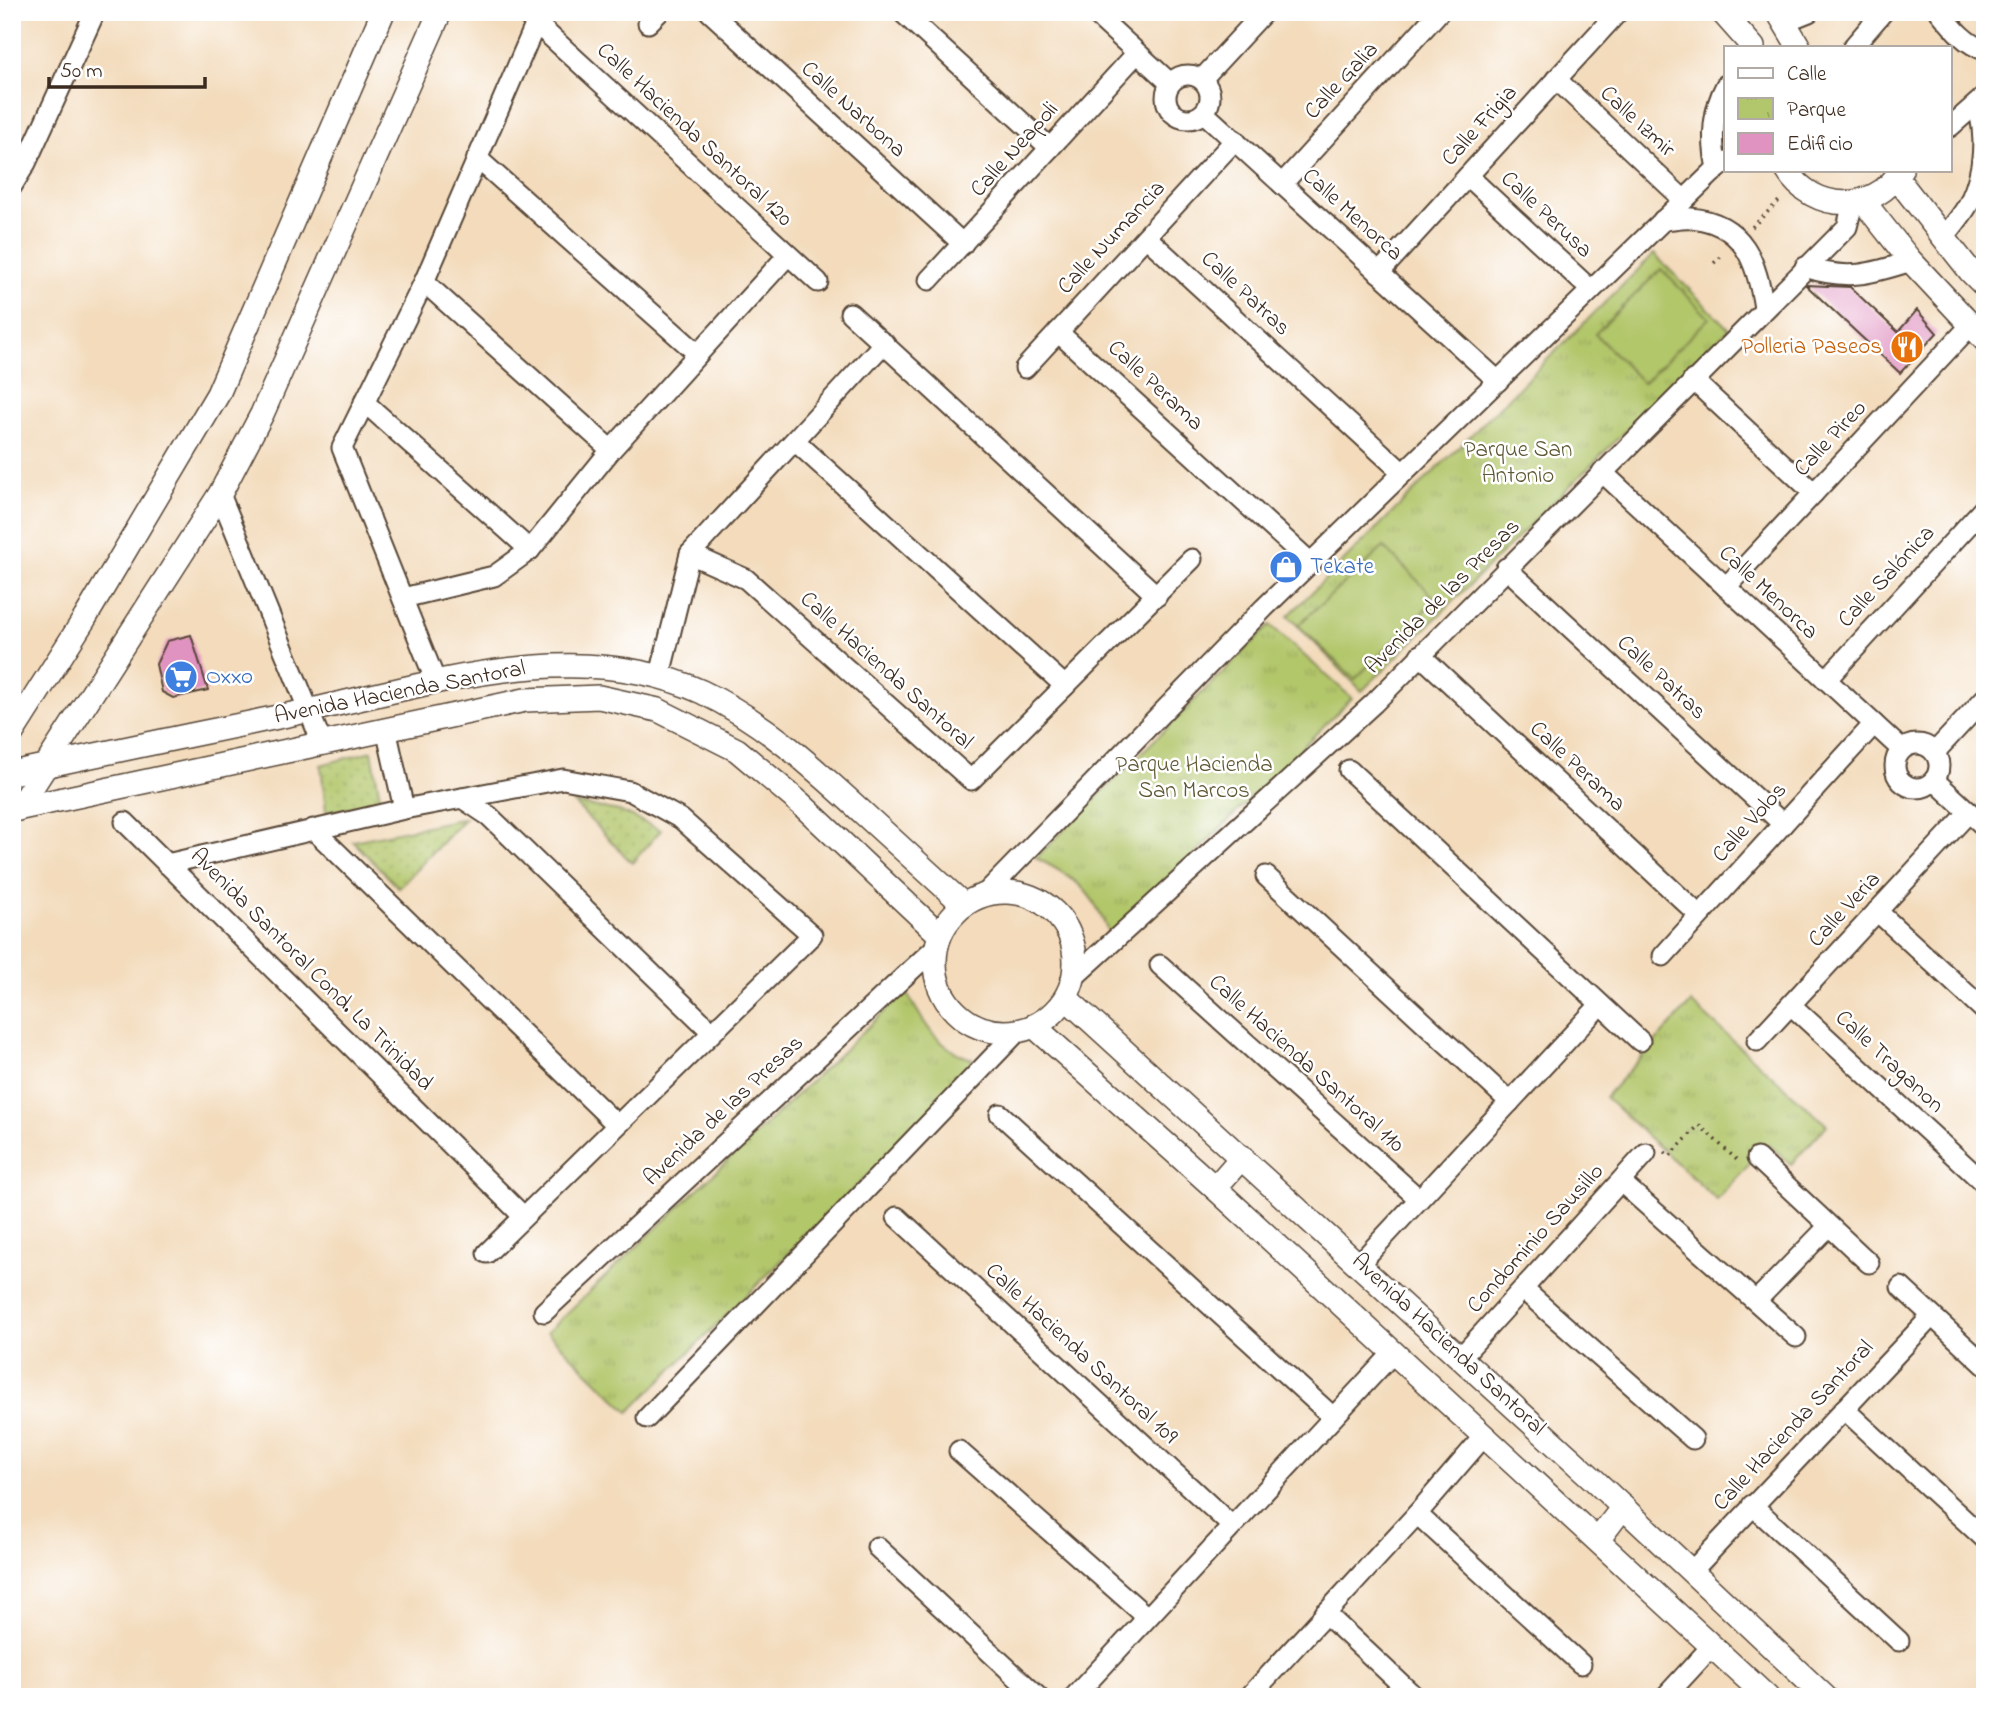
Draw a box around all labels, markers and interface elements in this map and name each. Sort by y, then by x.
street label: Calle Hacienda Santoral 120 [588,35,800,235]
street label: Calle Galia [1297,35,1387,127]
scale bar [49,46,205,90]
legend [1724,46,1952,172]
street label: Calle Narbona [793,54,913,166]
text: 50 m [60,57,103,87]
text: Calle [1787,60,1827,90]
street label: Calle Frigia [1434,78,1526,175]
street label: Calle Izmir [1592,78,1683,166]
street label: Calle Neapoli [963,95,1067,205]
text: Parque [1787,96,1846,126]
text: Edificio [1787,130,1853,160]
street label: Calle Menorca [1294,161,1410,269]
street label: Calle Perusa [1493,164,1599,266]
street label: Calle Numancia [1050,173,1174,303]
street label: Calle Patras [1193,244,1297,344]
restaurant icon: Polleria Paseos [1888,328,1926,366]
place label: Polleria Paseos [1741,331,1882,364]
street label: Calle Perama [1100,333,1210,439]
street label: Calle Pireo [1787,393,1875,485]
park label: Parque San Antonio [1464,434,1572,493]
street label: Avenida de las Presas [1358,512,1528,682]
street label: Calle Salónica [1831,518,1943,636]
street label: Calle Menorca [1711,538,1825,648]
shop icon: Tekate [1267,548,1305,586]
place label: Tekate [1310,551,1375,584]
street label: Calle Hacienda Santoral [792,584,980,758]
street label: Calle Patras [1609,628,1713,728]
street label: Avenida Hacienda Santoral [272,652,528,734]
supermarket icon: Oxxo [162,658,200,696]
place label: Oxxo [206,661,253,694]
street label: Calle Perama [1522,714,1632,820]
park label: Parque Hacienda San Marcos [1115,749,1273,808]
street label: Calle Volos [1705,775,1795,871]
street label: Avenida Santoral Cond. La Trinidad [182,841,440,1099]
street label: Calle Veria [1801,865,1889,955]
street label: Calle Hacienda Santoral 110 [1201,967,1411,1161]
street label: Calle Traganon [1826,1003,1951,1122]
street label: Avenida de las Presas [636,1028,812,1194]
street label: Condominio Sausillo [1460,1157,1612,1321]
street label: Avenida Hacienda Santoral [1343,1246,1553,1444]
street label: Calle Hacienda Santoral 109 [977,1256,1185,1452]
street label: Calle Hacienda Santoral [1706,1333,1882,1519]

